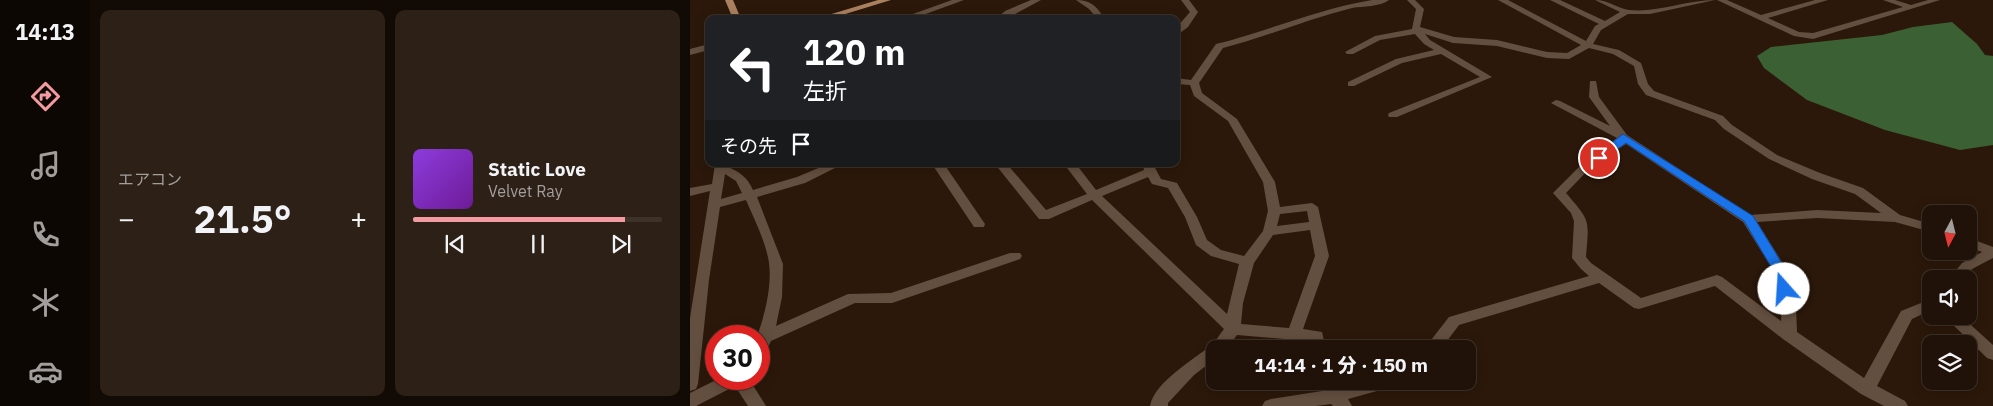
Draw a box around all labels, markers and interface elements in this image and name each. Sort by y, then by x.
text: 14:13 [15,17,75,46]
text: 120 m [803,29,906,75]
icon: left [720,35,785,100]
text: 左折 [803,76,847,105]
icon: directions [28,79,63,114]
icon: arrive [787,130,815,158]
text: その先 [720,134,777,158]
pin [1578,137,1620,179]
icon: arrive [1585,144,1613,172]
icon: music [28,148,63,183]
text: Static Love [488,157,586,181]
text: エアコン [118,169,182,189]
text: Velvet Ray [488,181,563,201]
text: 21.5° [193,194,292,243]
text: − [118,200,135,237]
text: + [350,200,367,237]
north arrow [1922,205,1978,260]
map controls [1922,205,1977,390]
icon: phone [28,217,63,252]
icon: previous [441,230,469,258]
icon: pause [524,230,552,258]
icon: next [607,230,635,258]
position arrow [1757,262,1809,314]
button: sound [1922,270,1977,325]
icon: climate [28,285,63,320]
speed limit sign: 30 [705,325,770,390]
button: layers [1922,335,1977,390]
text: 14:14 · 1 分 · 150 m [1254,353,1428,377]
icon: car [28,354,63,389]

